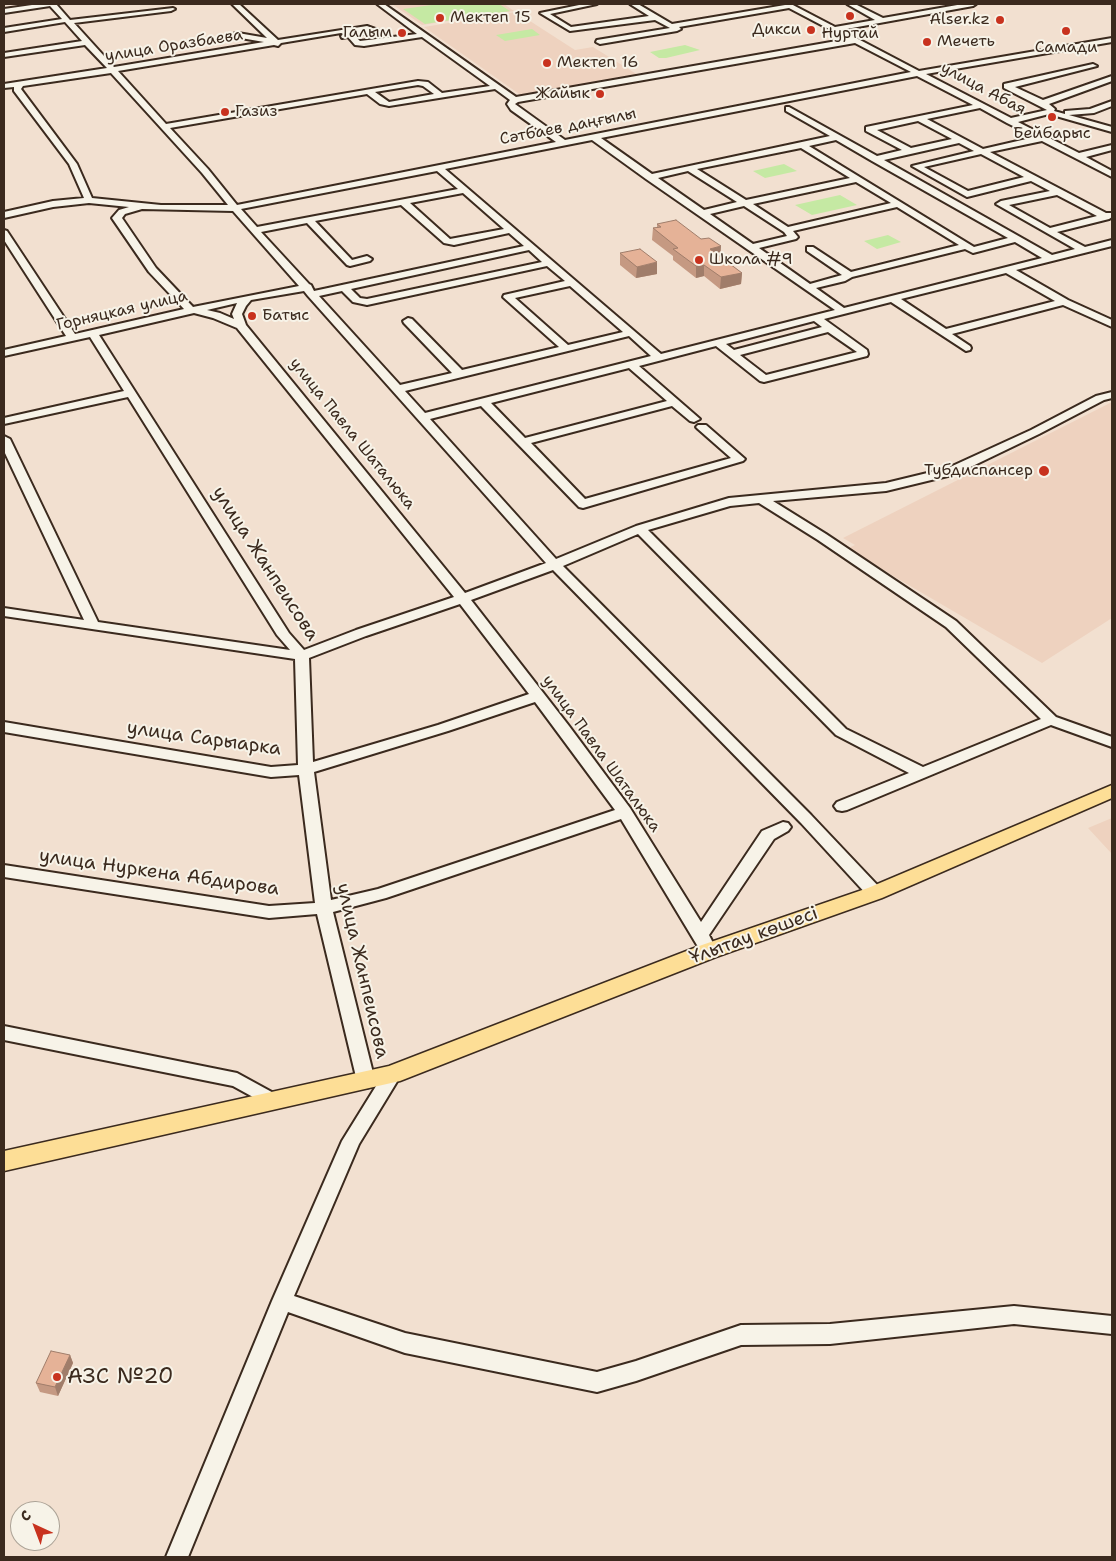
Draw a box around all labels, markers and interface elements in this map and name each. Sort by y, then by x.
place label: Мектеп 15 [450,8,530,28]
marker: Нуртай [844,10,856,22]
place label: Alser.kz [929,10,990,30]
marker: Мектеп 15 [434,12,446,24]
marker: Alser.kz [994,14,1006,26]
place label: Дикси [752,20,801,40]
place label: Галым [343,23,392,43]
marker: Дикси [805,24,817,36]
place label: Нуртай [821,24,879,44]
marker: Самади [1060,25,1072,37]
street label: улица Оразбаева [104,26,244,66]
marker: Галым [396,27,408,39]
place label: Мечеть [937,32,995,52]
marker: Мечеть [921,36,933,48]
place label: Самади [1035,38,1097,58]
place label: Мектеп 16 [557,53,639,73]
marker: Мектеп 16 [541,57,553,69]
street label: улица Абая [937,59,1029,119]
place label: Жайык [536,84,590,104]
marker: Жайык [594,88,606,100]
place label: Газиз [235,102,277,122]
street label: Сәтбаев даңғылы [498,104,638,150]
marker: Газиз [219,106,231,118]
marker: Бейбарыс [1046,111,1058,123]
place label: Бейбарыс [1013,124,1091,144]
place label: Школа #9 [709,250,793,270]
marker: Школа #9 [693,254,705,266]
street label: Горняцкая улица [55,287,189,335]
place label: Батыс [262,306,309,326]
marker: Батыс [246,310,258,322]
street label: улица Павла Шаталюка [285,354,419,514]
place label: Тубдиспансер [924,461,1033,481]
marker: Тубдиспансер [1037,464,1051,478]
street label: улица Жанпеисова [207,483,323,645]
street label: улица Павла Шаталюка [538,672,664,836]
street label: улица Сарыарка [125,717,283,761]
street label: улица Нуркена Абдирова [38,845,280,901]
street label: улица Жанпеисова [331,881,393,1061]
street label: Ұлытау көшесі [687,902,821,970]
place label: АЗС №20 [67,1364,173,1390]
marker: АЗС №20 [51,1371,63,1383]
north arrow [10,1501,60,1551]
text: С [16,1506,35,1525]

